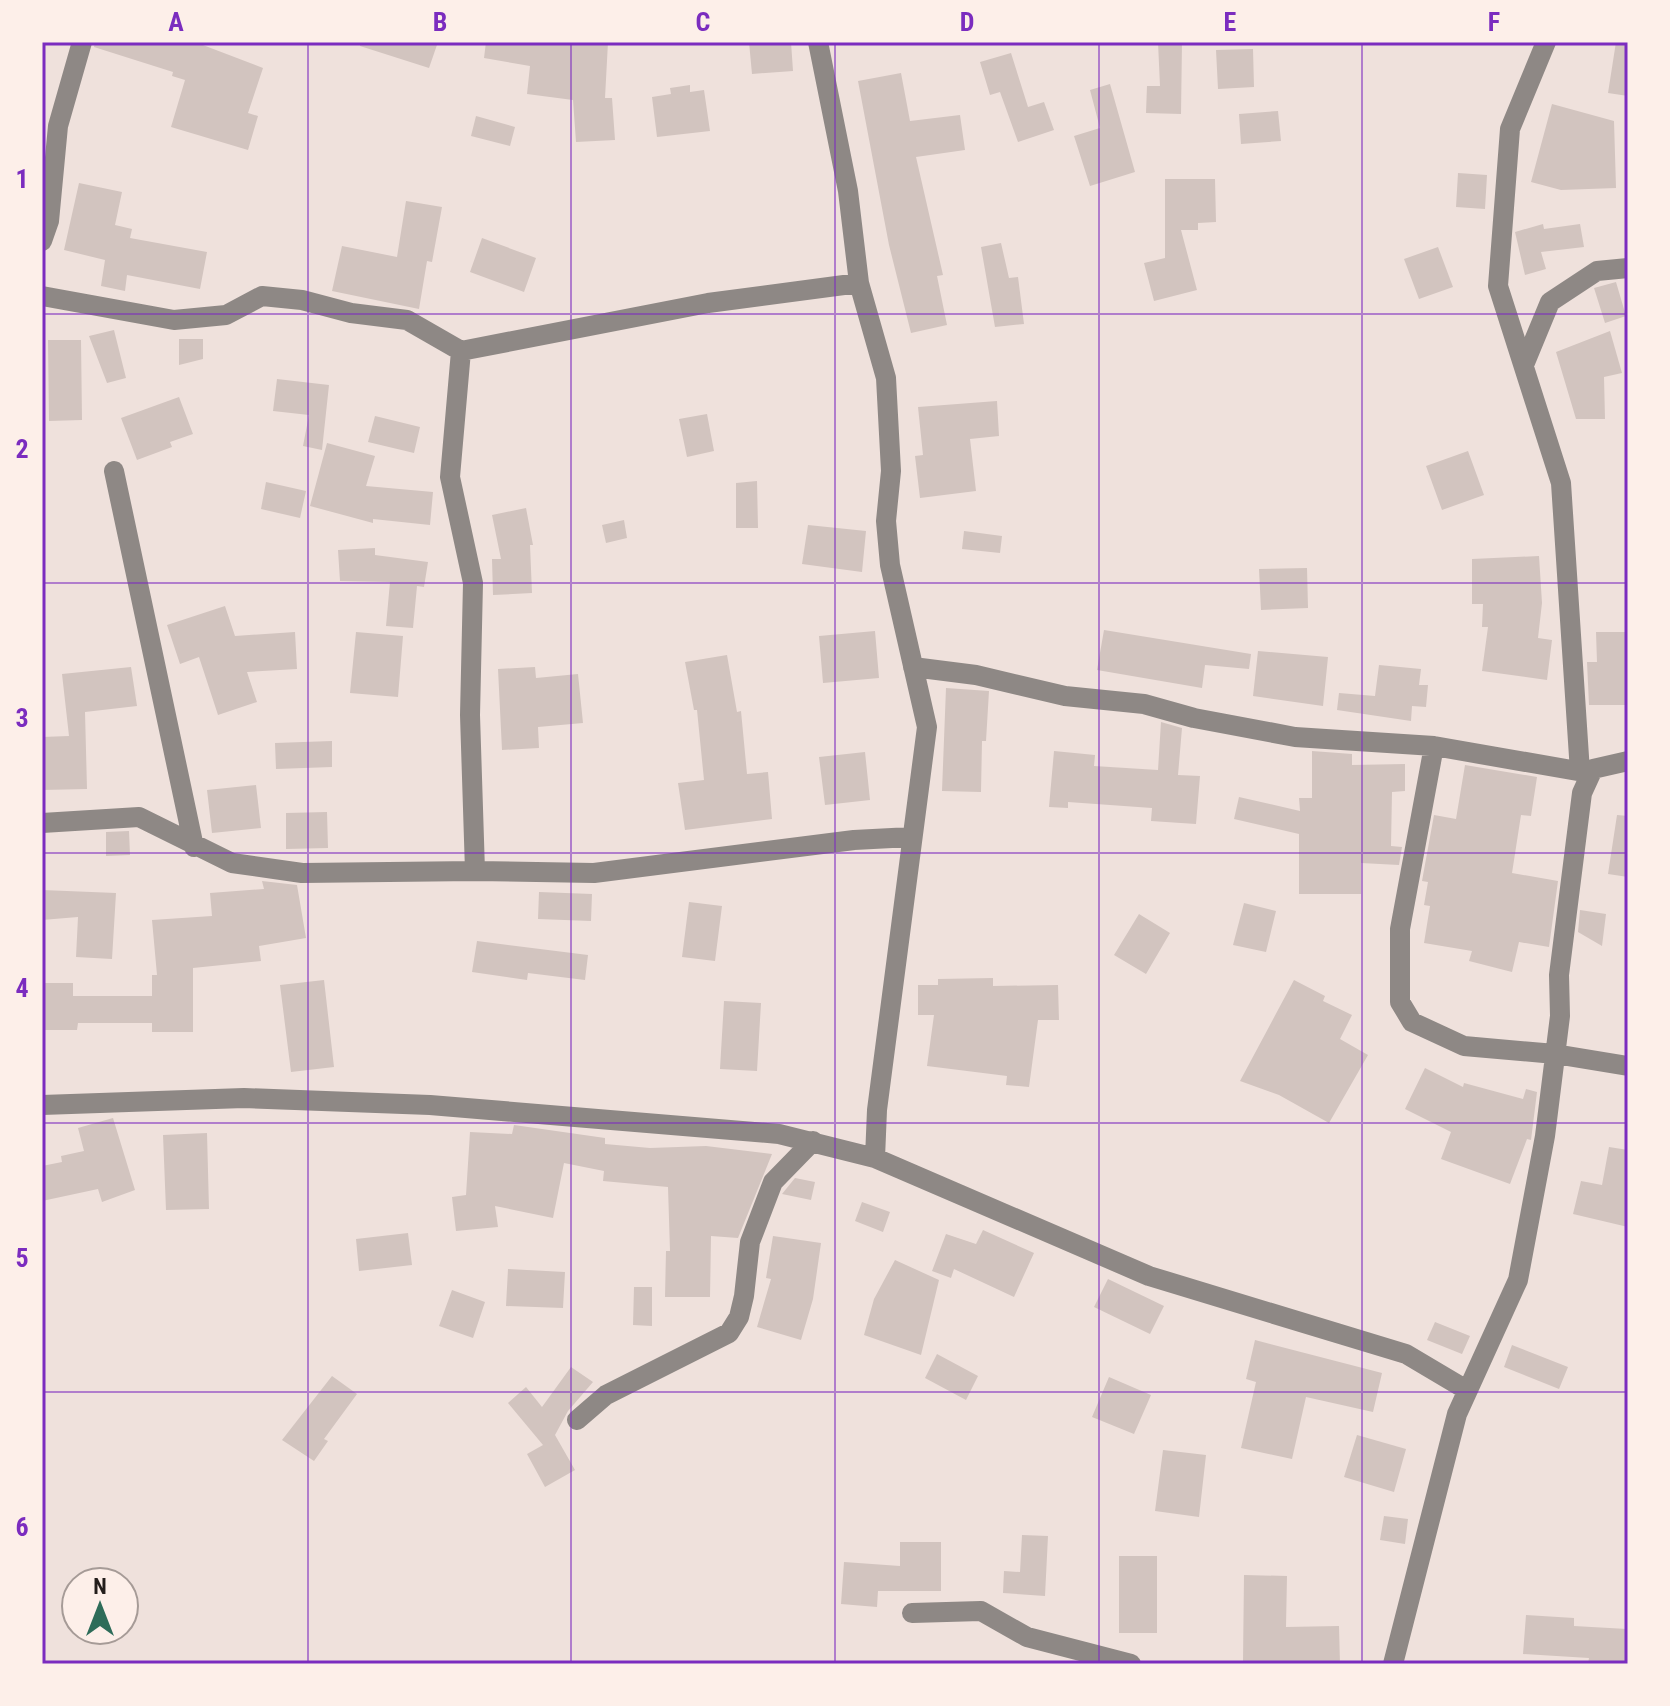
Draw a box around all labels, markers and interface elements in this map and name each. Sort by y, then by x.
text: A [168,7,184,37]
text: B [433,7,447,37]
text: C [696,7,711,37]
text: D [960,7,974,37]
text: E [1224,7,1237,37]
text: F [1488,7,1500,37]
text: 1 [15,164,29,194]
text: 2 [15,434,29,464]
text: 3 [15,703,29,733]
text: 4 [15,973,29,1003]
text: 5 [15,1243,29,1273]
text: 6 [15,1512,29,1542]
north arrow [60,1566,140,1646]
text: N [93,1574,107,1599]

